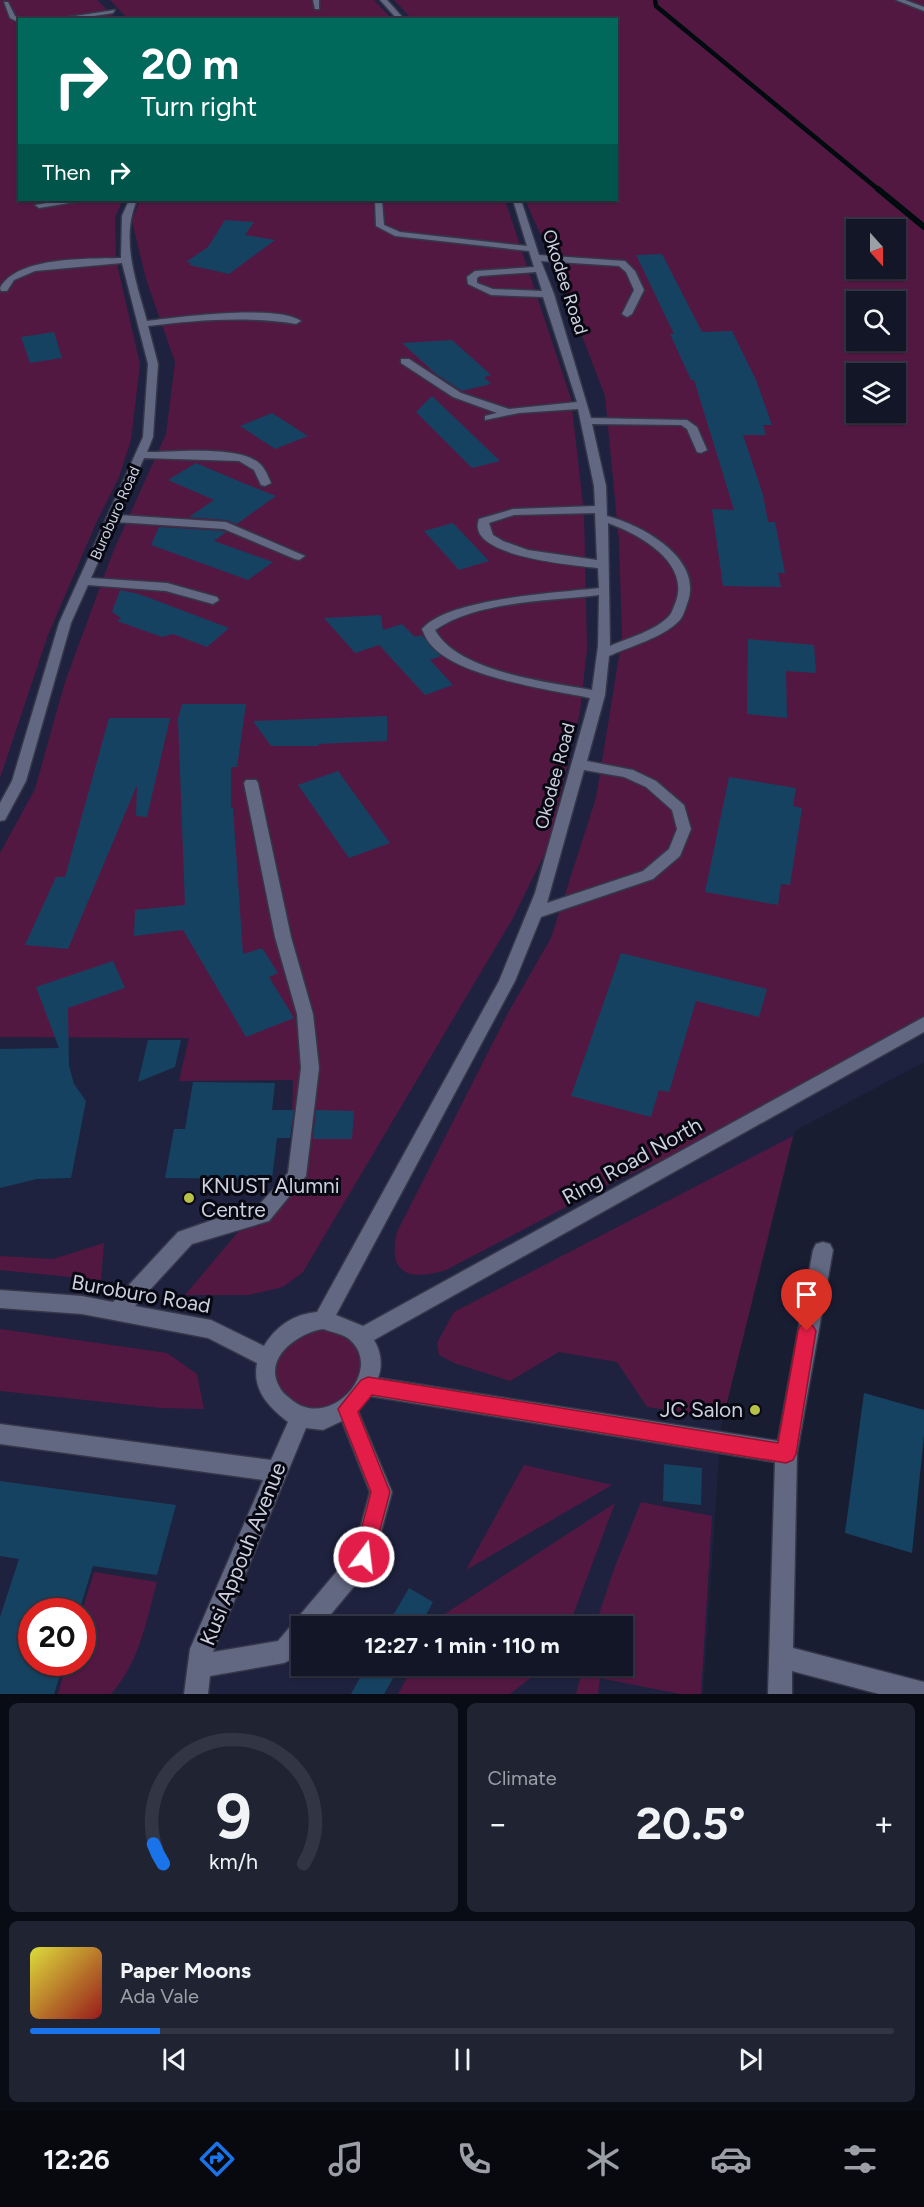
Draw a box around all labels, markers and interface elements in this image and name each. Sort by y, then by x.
text: 20 m [141,39,239,90]
icon: right [42,42,120,120]
text: Turn right [141,90,257,123]
icon: right [103,156,136,189]
text: Then [42,159,91,186]
north arrow [846,219,906,279]
map controls [846,219,906,423]
street label: Okodee Road [538,227,592,337]
button: search [846,291,906,351]
button: layers [846,363,906,423]
street label: Buroburo Road [86,463,144,563]
street label: Okodee Road [530,720,580,832]
street label: Ring Road North [557,1112,706,1209]
place label: KNUST Alumni Centre [201,1173,340,1222]
marker: KNUST Alumni Centre [182,1191,196,1205]
street label: Buroburo Road [70,1269,213,1318]
pin [781,1269,832,1331]
icon: arrive [790,1278,823,1311]
place label: JC Salon [660,1397,743,1422]
marker: JC Salon [748,1403,762,1417]
street label: Kusi Appouh Avenue [194,1459,291,1649]
position arrow [332,1525,396,1589]
speed limit sign: 20 [18,1598,96,1676]
text: 12:27 · 1 min · 110 m [364,1632,560,1659]
text: Climate [488,1766,557,1790]
text: 9 [215,1779,251,1854]
text: 20.5° [636,1796,746,1850]
text: − [488,1804,508,1843]
text: + [873,1804,894,1843]
text: km/h [209,1850,258,1875]
text: Paper Moons [120,1957,251,1984]
text: Ada Vale [120,1984,199,2008]
icon: previous [158,2043,191,2076]
icon: pause [446,2043,479,2076]
icon: next [734,2043,767,2076]
icon: directions [196,2138,238,2180]
icon: music [325,2138,367,2180]
icon: phone [453,2138,495,2180]
icon: climate [582,2138,624,2180]
icon: car [710,2138,752,2180]
icon: filters [839,2138,881,2180]
text: 12:26 [43,2143,110,2176]

